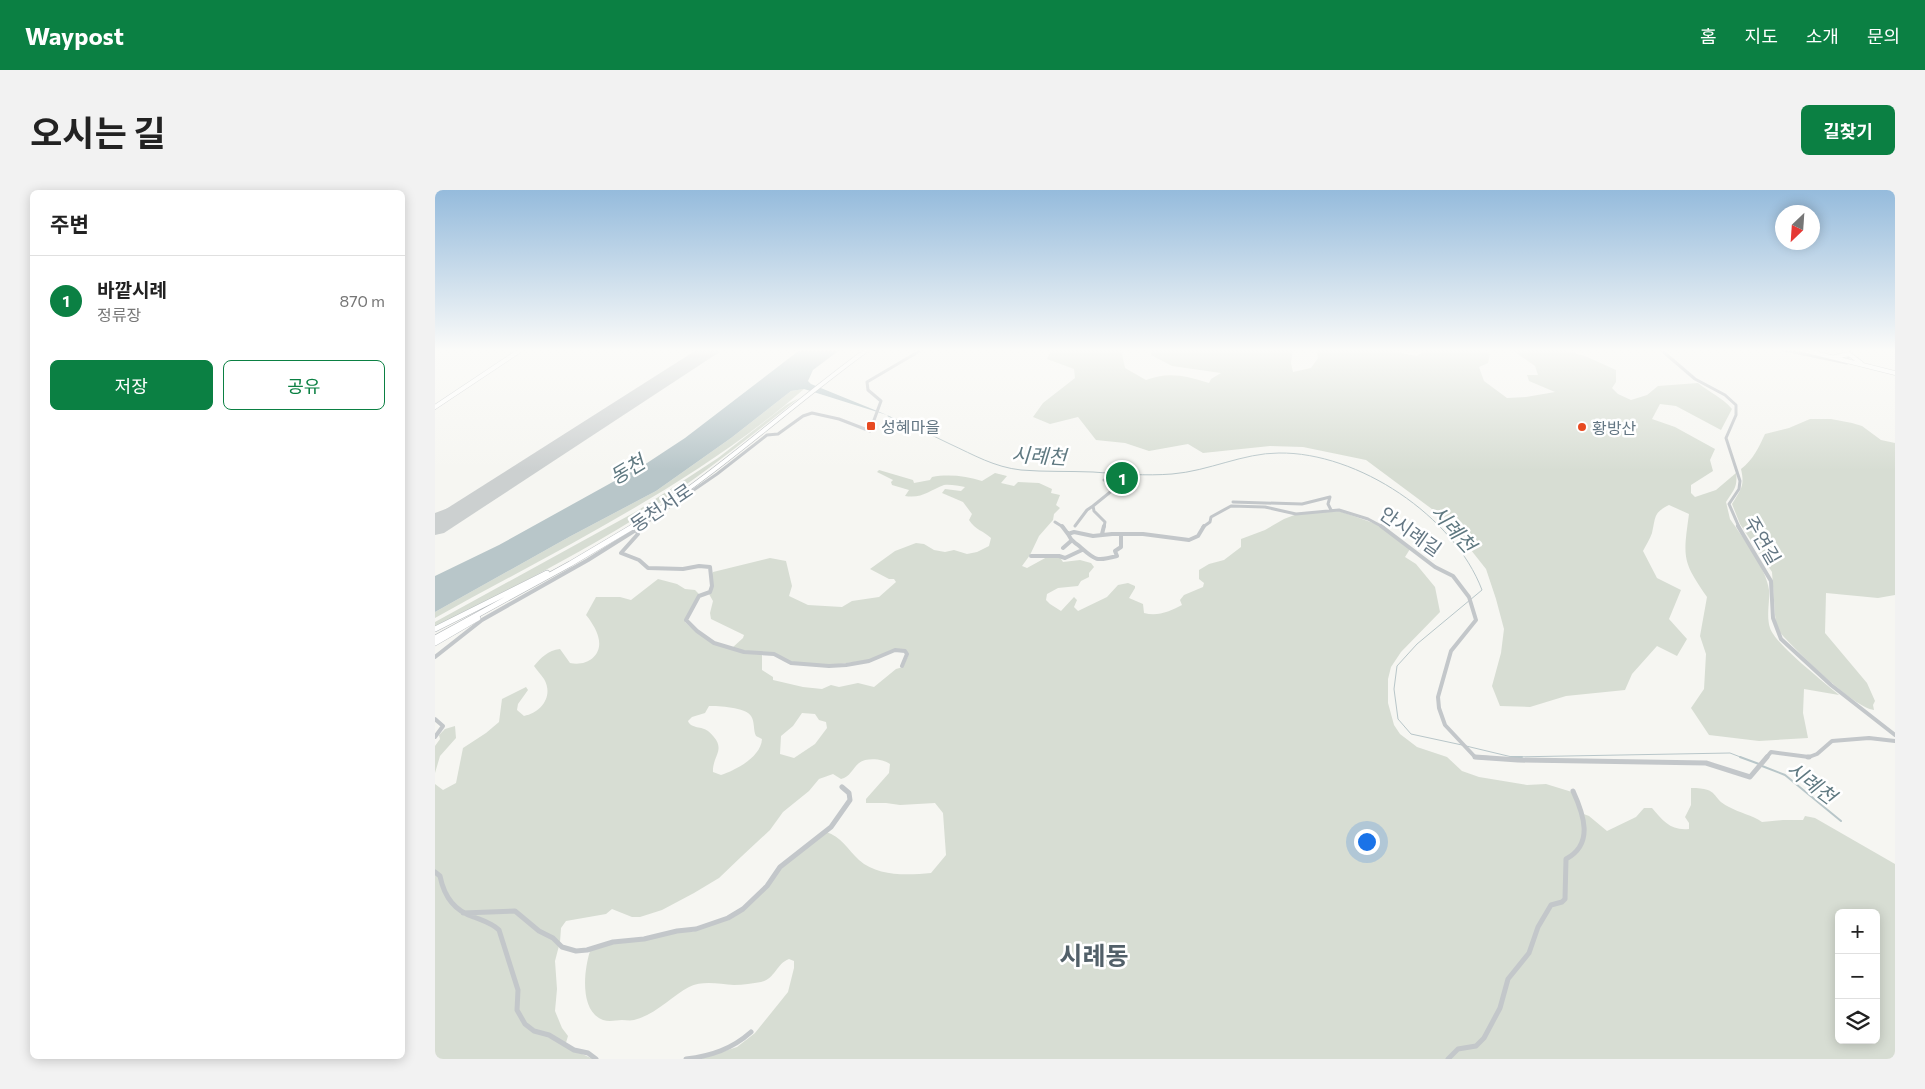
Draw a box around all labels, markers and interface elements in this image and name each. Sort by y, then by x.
text: Waypost [25,21,124,50]
text: 홈 [1700,25,1717,47]
text: 지도 [1745,25,1778,47]
text: 소개 [1806,25,1839,47]
text: 문의 [1867,25,1900,47]
button: 길찾기 [1801,105,1895,155]
text: 오시는 길 [30,110,166,153]
north arrow [1775,205,1820,250]
text: 주변 [50,211,89,236]
text: 바깥시례 [97,278,167,301]
text: 1 [62,291,70,310]
text: 870 m [339,291,385,310]
text: 정류장 [97,305,141,324]
button: 저장 [50,360,213,410]
button: 공유 [223,360,385,410]
place label: 성혜마을 [881,417,940,436]
place label: 황방산 [1592,418,1636,437]
marker: 성혜마을 [865,420,877,432]
marker: 황방산 [1576,421,1588,433]
water label: 시례천 [1011,442,1070,469]
water label: 동천 [605,448,651,489]
pin: 1 [1106,459,1138,497]
street label: 동천서로 [626,478,696,536]
water label: 시례천 [1427,499,1483,558]
street label: 안시례길 [1376,502,1446,560]
street label: 주연길 [1740,512,1786,568]
water label: 시례천 [1783,756,1843,810]
your location [1354,829,1380,855]
map controls [1835,909,1880,1044]
button: + [1835,909,1880,954]
district label: 시례동 [1059,940,1129,970]
button: − [1835,954,1880,999]
button: layers [1835,999,1880,1044]

